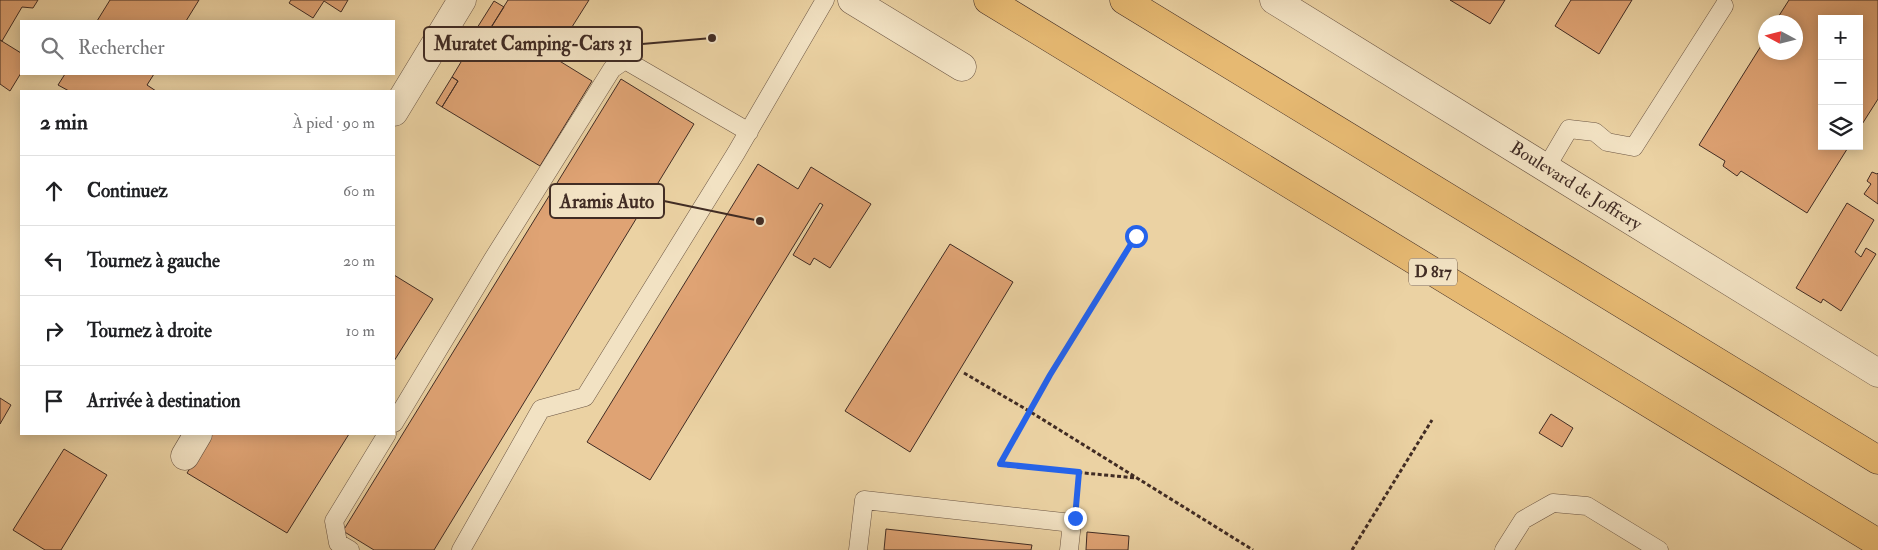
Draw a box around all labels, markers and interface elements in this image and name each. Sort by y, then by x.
north arrow [1758,15,1803,60]
map controls [1818,15,1863,150]
button: + [1818,15,1863,60]
search box [20,20,395,75]
callout: Muratet Camping-Cars 31 [424,27,642,61]
text: Muratet Camping-Cars 31 [433,32,632,57]
icon: search [38,34,66,62]
text: Rechercher [78,36,165,60]
button: − [1818,60,1863,105]
button: layers [1818,105,1863,150]
text: 2 min [40,109,88,136]
text: À pied · 90 m [293,113,375,133]
street label: Boulevard de Joffrery [1506,136,1647,236]
icon: ahead [40,177,68,205]
text: Continuez [87,179,168,203]
text: 60 m [343,181,375,201]
callout: Aramis Auto [550,184,664,218]
text: Aramis Auto [559,190,654,214]
route start [1125,225,1148,248]
icon: left [40,247,68,275]
text: Tournez à gauche [87,249,220,273]
text: 20 m [343,251,375,271]
road number: D 817 [1409,258,1457,286]
icon: right [40,317,68,345]
text: Tournez à droite [87,319,212,343]
text: 10 m [345,321,375,341]
icon: arrive [40,387,68,415]
text: Arrivée à destination [87,389,241,413]
route end [1064,507,1087,530]

